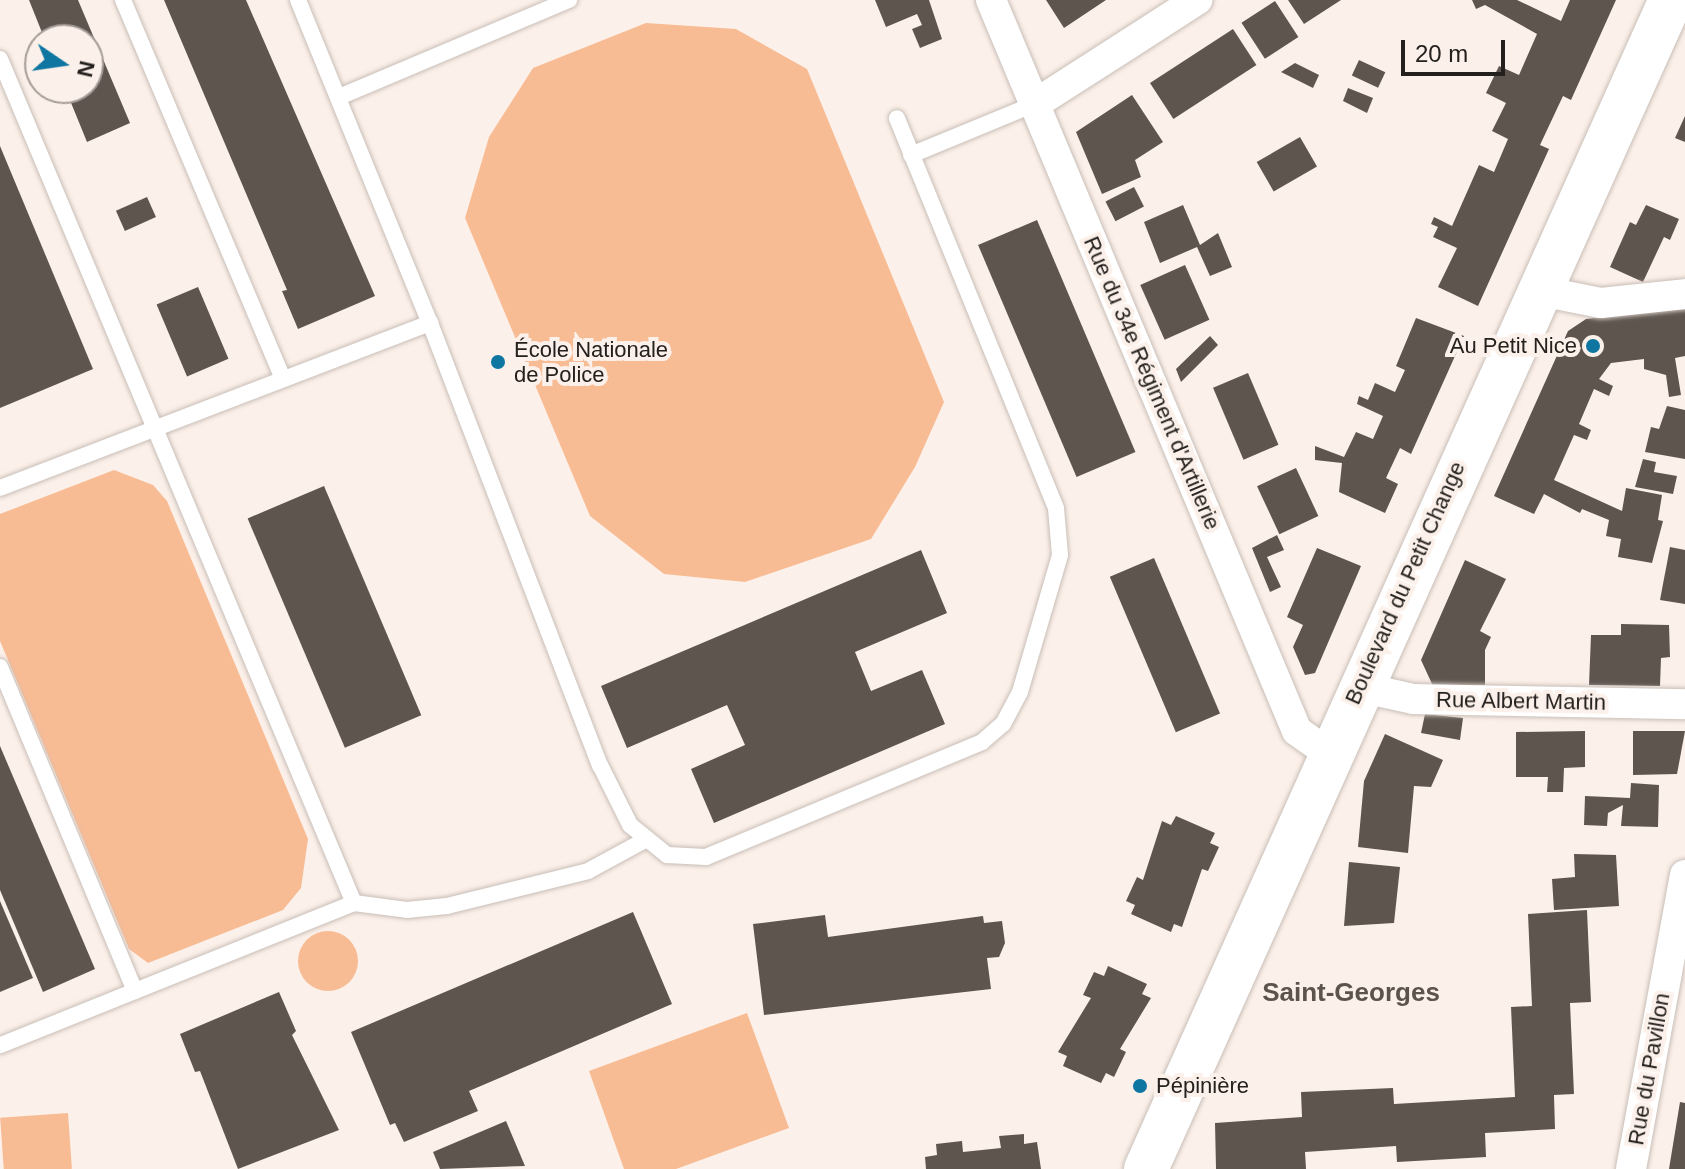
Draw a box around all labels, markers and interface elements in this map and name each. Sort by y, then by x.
north arrow [24,24,104,104]
scale bar [1405,24,1509,74]
text: 20 m [1415,40,1468,67]
text: N [72,59,100,80]
street label: Rue du 34e Régiment d'Artillerie [1078,232,1226,534]
place label: Au Petit Nice [1450,333,1577,359]
place label: École Nationale de Police [514,336,668,388]
marker: Au Petit Nice [1584,337,1602,355]
marker: École Nationale de Police [489,353,507,371]
street label: Boulevard du Petit Change [1339,458,1471,708]
street label: Rue Albert Martin [1435,686,1607,716]
district label: Saint-Georges [1262,977,1440,1009]
street label: Rue du Pavillon [1623,991,1675,1147]
place label: Pépinière [1156,1073,1249,1099]
marker: Pépinière [1131,1077,1149,1095]

